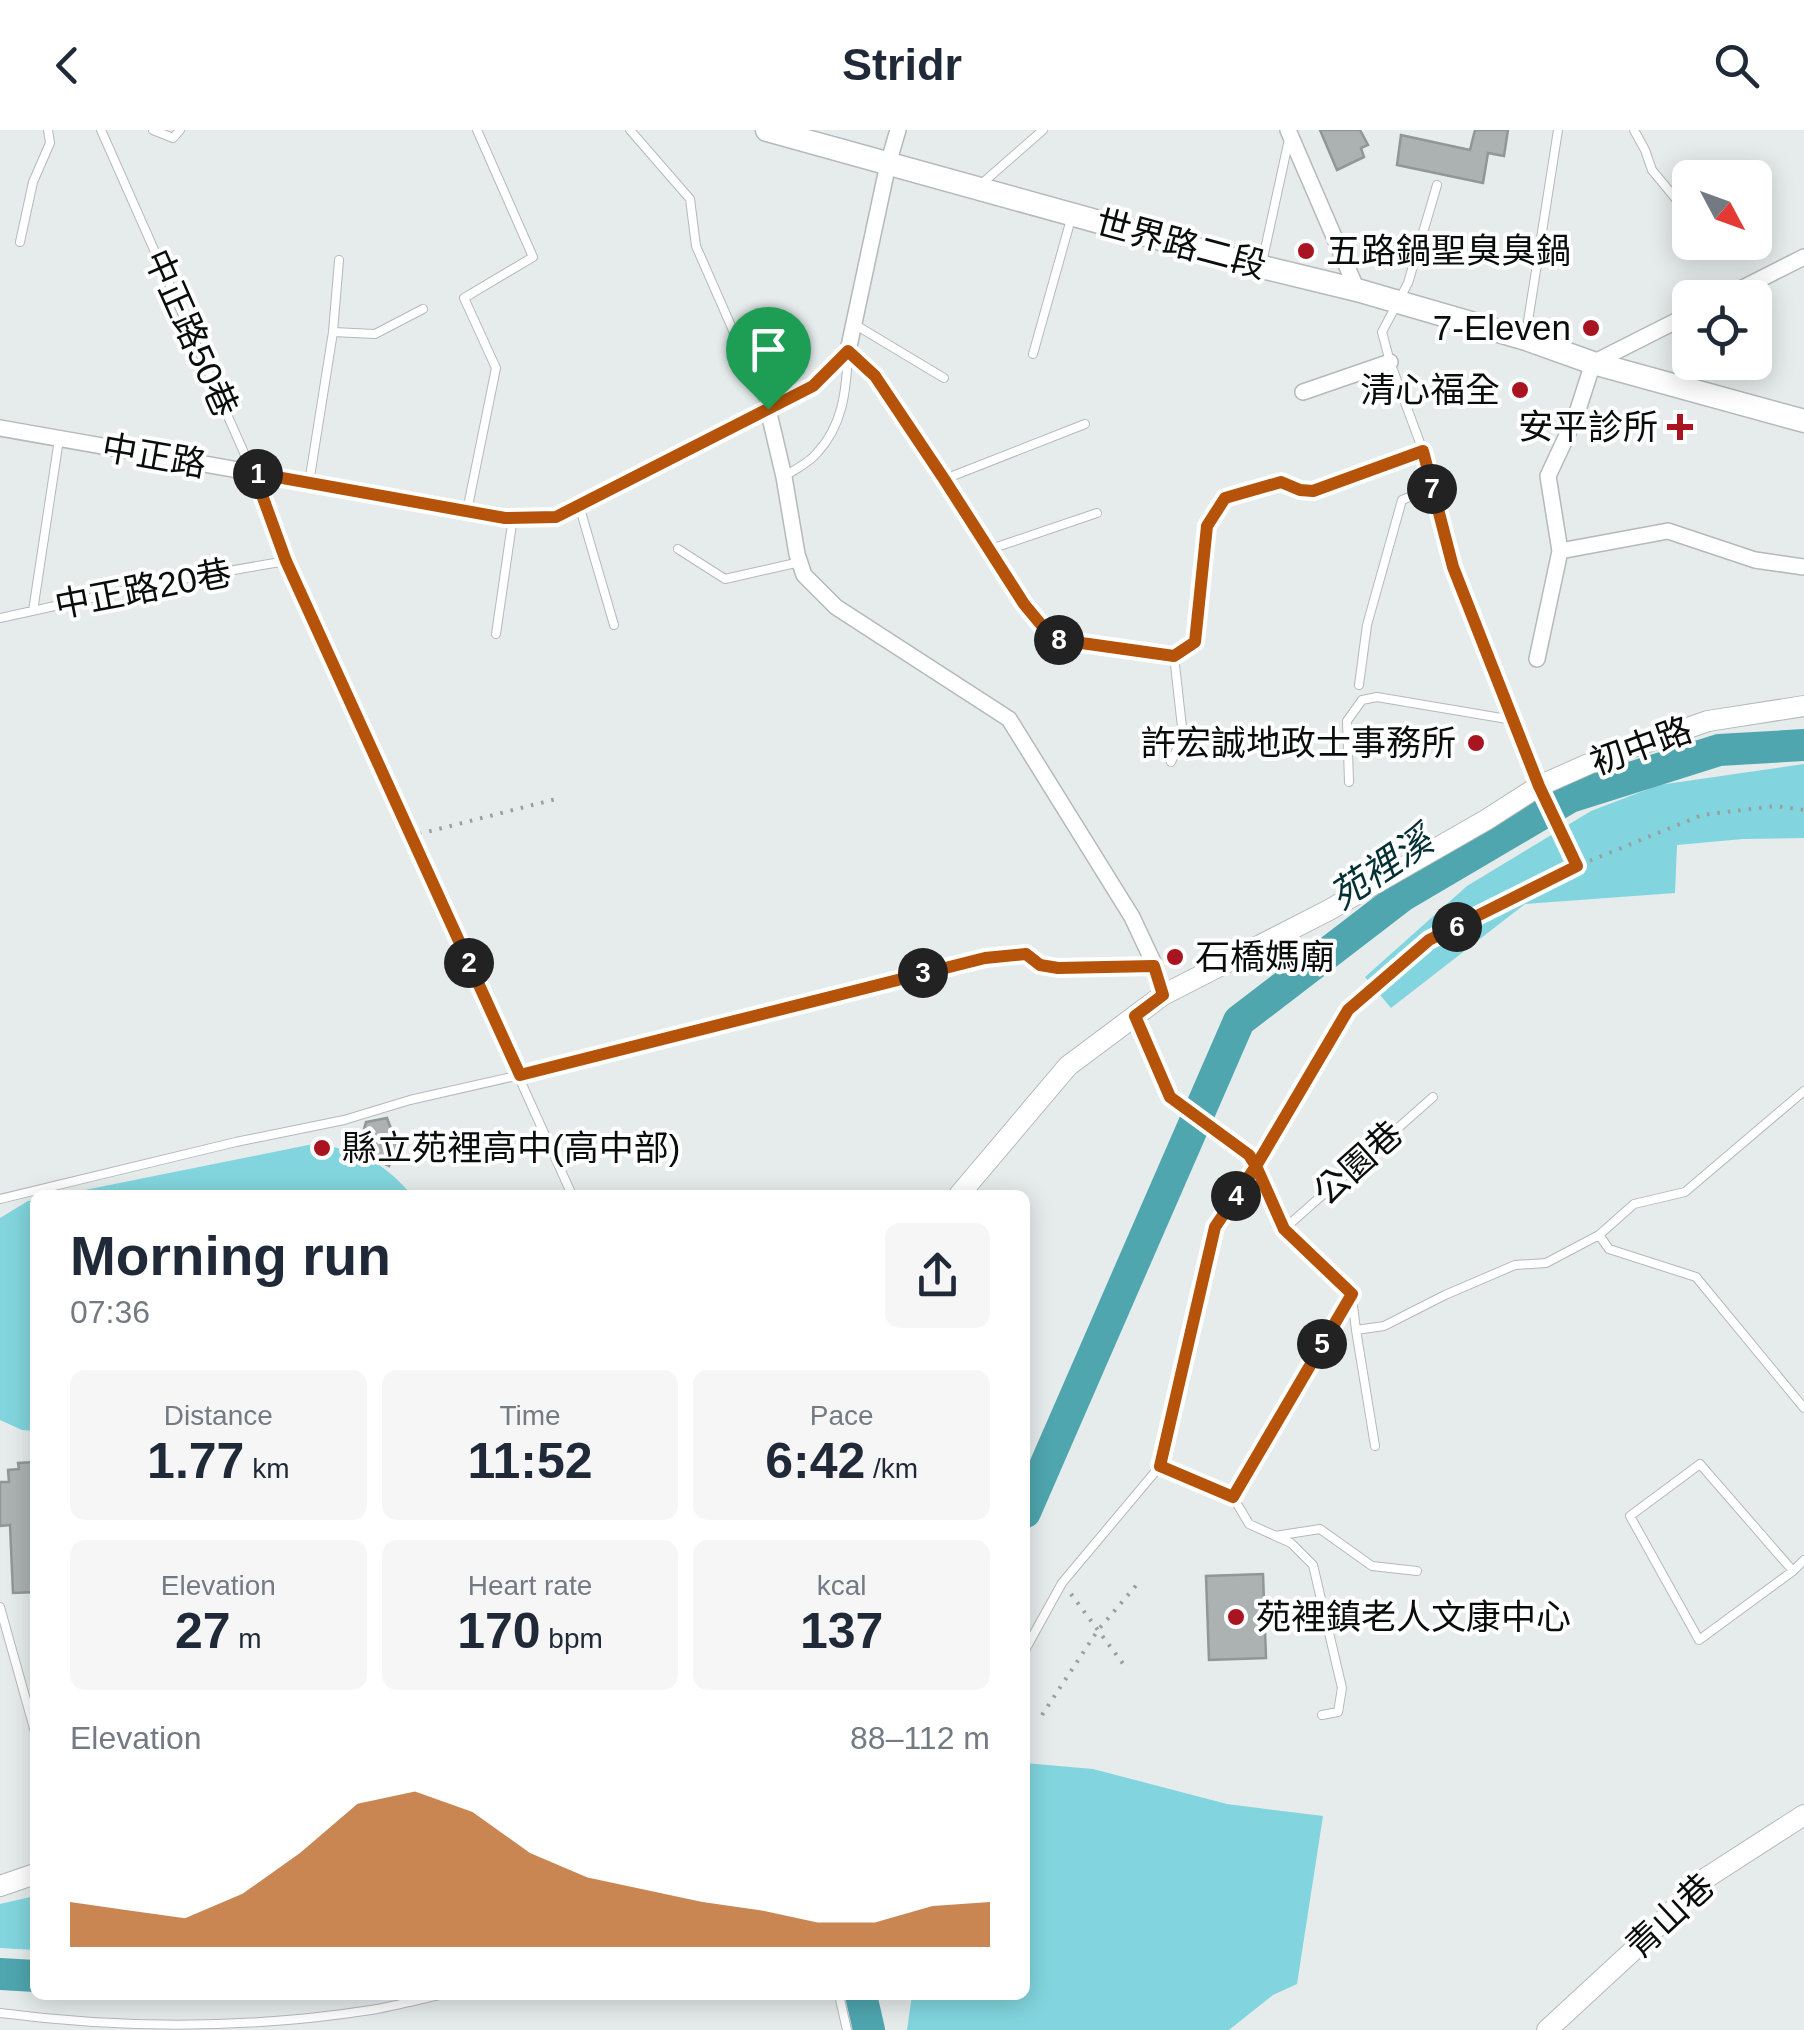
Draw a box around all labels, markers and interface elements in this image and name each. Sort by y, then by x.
icon: back [40,38,95,93]
icon: search [1709,38,1764,93]
text: Stridr [842,39,962,90]
north arrow [1672,160,1772,260]
map controls [1672,160,1772,380]
street label: 世界路二段 [1092,202,1271,285]
place label: 五路鍋聖臭臭鍋 [1326,231,1571,270]
marker: 五路鍋聖臭臭鍋 [1295,240,1317,262]
street label: 中正路50巷 [137,243,246,422]
button: locate [1672,280,1772,380]
pin [726,307,811,410]
place label: 7-Eleven [1433,308,1571,347]
marker: 7-Eleven [1580,317,1602,339]
icon: arrive [741,322,796,377]
place label: 清心福全 [1360,370,1500,409]
marker: 清心福全 [1509,379,1531,401]
place label: 安平診所 [1518,407,1658,446]
marker: 安平診所 [1667,414,1693,440]
street label: 中正路 [99,427,209,484]
pin: 1 [233,449,283,499]
text: 1 [250,458,266,489]
pin: 7 [1407,464,1457,514]
text: 7 [1424,473,1440,504]
street label: 中正路20巷 [51,552,234,625]
pin: 8 [1034,615,1084,665]
text: 8 [1051,624,1067,655]
street label: 初中路 [1585,709,1697,782]
place label: 許宏誠地政士事務所 [1141,723,1456,762]
marker: 許宏誠地政士事務所 [1465,732,1487,754]
water label: 苑裡溪 [1322,816,1444,917]
pin: 6 [1432,902,1482,952]
text: 6 [1449,911,1465,942]
place label: 石橋媽廟 [1195,937,1335,976]
pin: 2 [444,938,494,988]
marker: 石橋媽廟 [1164,946,1186,968]
text: 2 [461,947,477,978]
pin: 3 [898,948,948,998]
text: 3 [915,957,931,988]
street label: 公園巷 [1306,1113,1410,1212]
place label: 縣立苑裡高中(高中部) [342,1128,680,1167]
marker: 縣立苑裡高中(高中部) [311,1137,333,1159]
pin: 4 [1211,1171,1261,1221]
text: 4 [1228,1180,1244,1211]
button: share [885,1223,990,1328]
text: Morning run [70,1225,391,1287]
text: 07:36 [70,1294,150,1330]
pin: 5 [1297,1319,1347,1369]
text: 5 [1314,1328,1330,1359]
text: Distance [164,1400,273,1431]
text: Time [499,1400,561,1431]
text: Pace [810,1400,874,1431]
text: 1.77 [147,1433,244,1489]
text: 11:52 [467,1433,593,1489]
text: 6:42 [765,1433,865,1489]
text: km [244,1453,290,1484]
text: /km [865,1453,918,1484]
text: Elevation [161,1570,276,1601]
text: Heart rate [468,1570,592,1601]
text: kcal [817,1570,867,1601]
place label: 苑裡鎮老人文康中心 [1256,1597,1571,1636]
text: 27 [175,1603,231,1659]
text: 170 [457,1603,541,1659]
text: 137 [800,1603,883,1659]
marker: 苑裡鎮老人文康中心 [1225,1606,1247,1628]
text: m [231,1623,262,1654]
text: bpm [541,1623,603,1654]
text: Elevation [70,1720,202,1756]
text: 88–112 m [850,1720,990,1756]
street label: 青山巷 [1618,1866,1721,1966]

